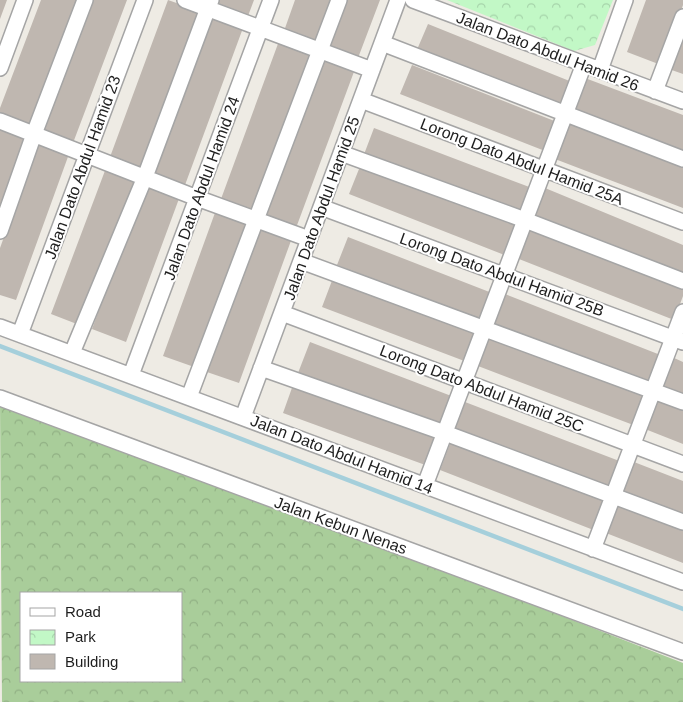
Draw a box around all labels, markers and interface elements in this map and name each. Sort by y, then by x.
street label: Jalan Dato Abdul Hamid 26 [454,9,641,94]
street label: Jalan Dato Abdul Hamid 23 [41,73,124,261]
street label: Jalan Dato Abdul Hamid 24 [160,94,243,282]
street label: Jalan Dato Abdul Hamid 25 [280,114,363,302]
street label: Lorong Dato Abdul Hamid 25A [418,115,626,208]
street label: Lorong Dato Abdul Hamid 25B [397,230,606,319]
street label: Lorong Dato Abdul Hamid 25C [377,342,586,435]
street label: Jalan Dato Abdul Hamid 14 [248,412,435,497]
street label: Jalan Kebun Nenas [272,494,409,557]
legend [20,592,182,682]
text: Road [65,603,101,620]
text: Park [65,628,96,645]
text: Building [65,653,118,670]

